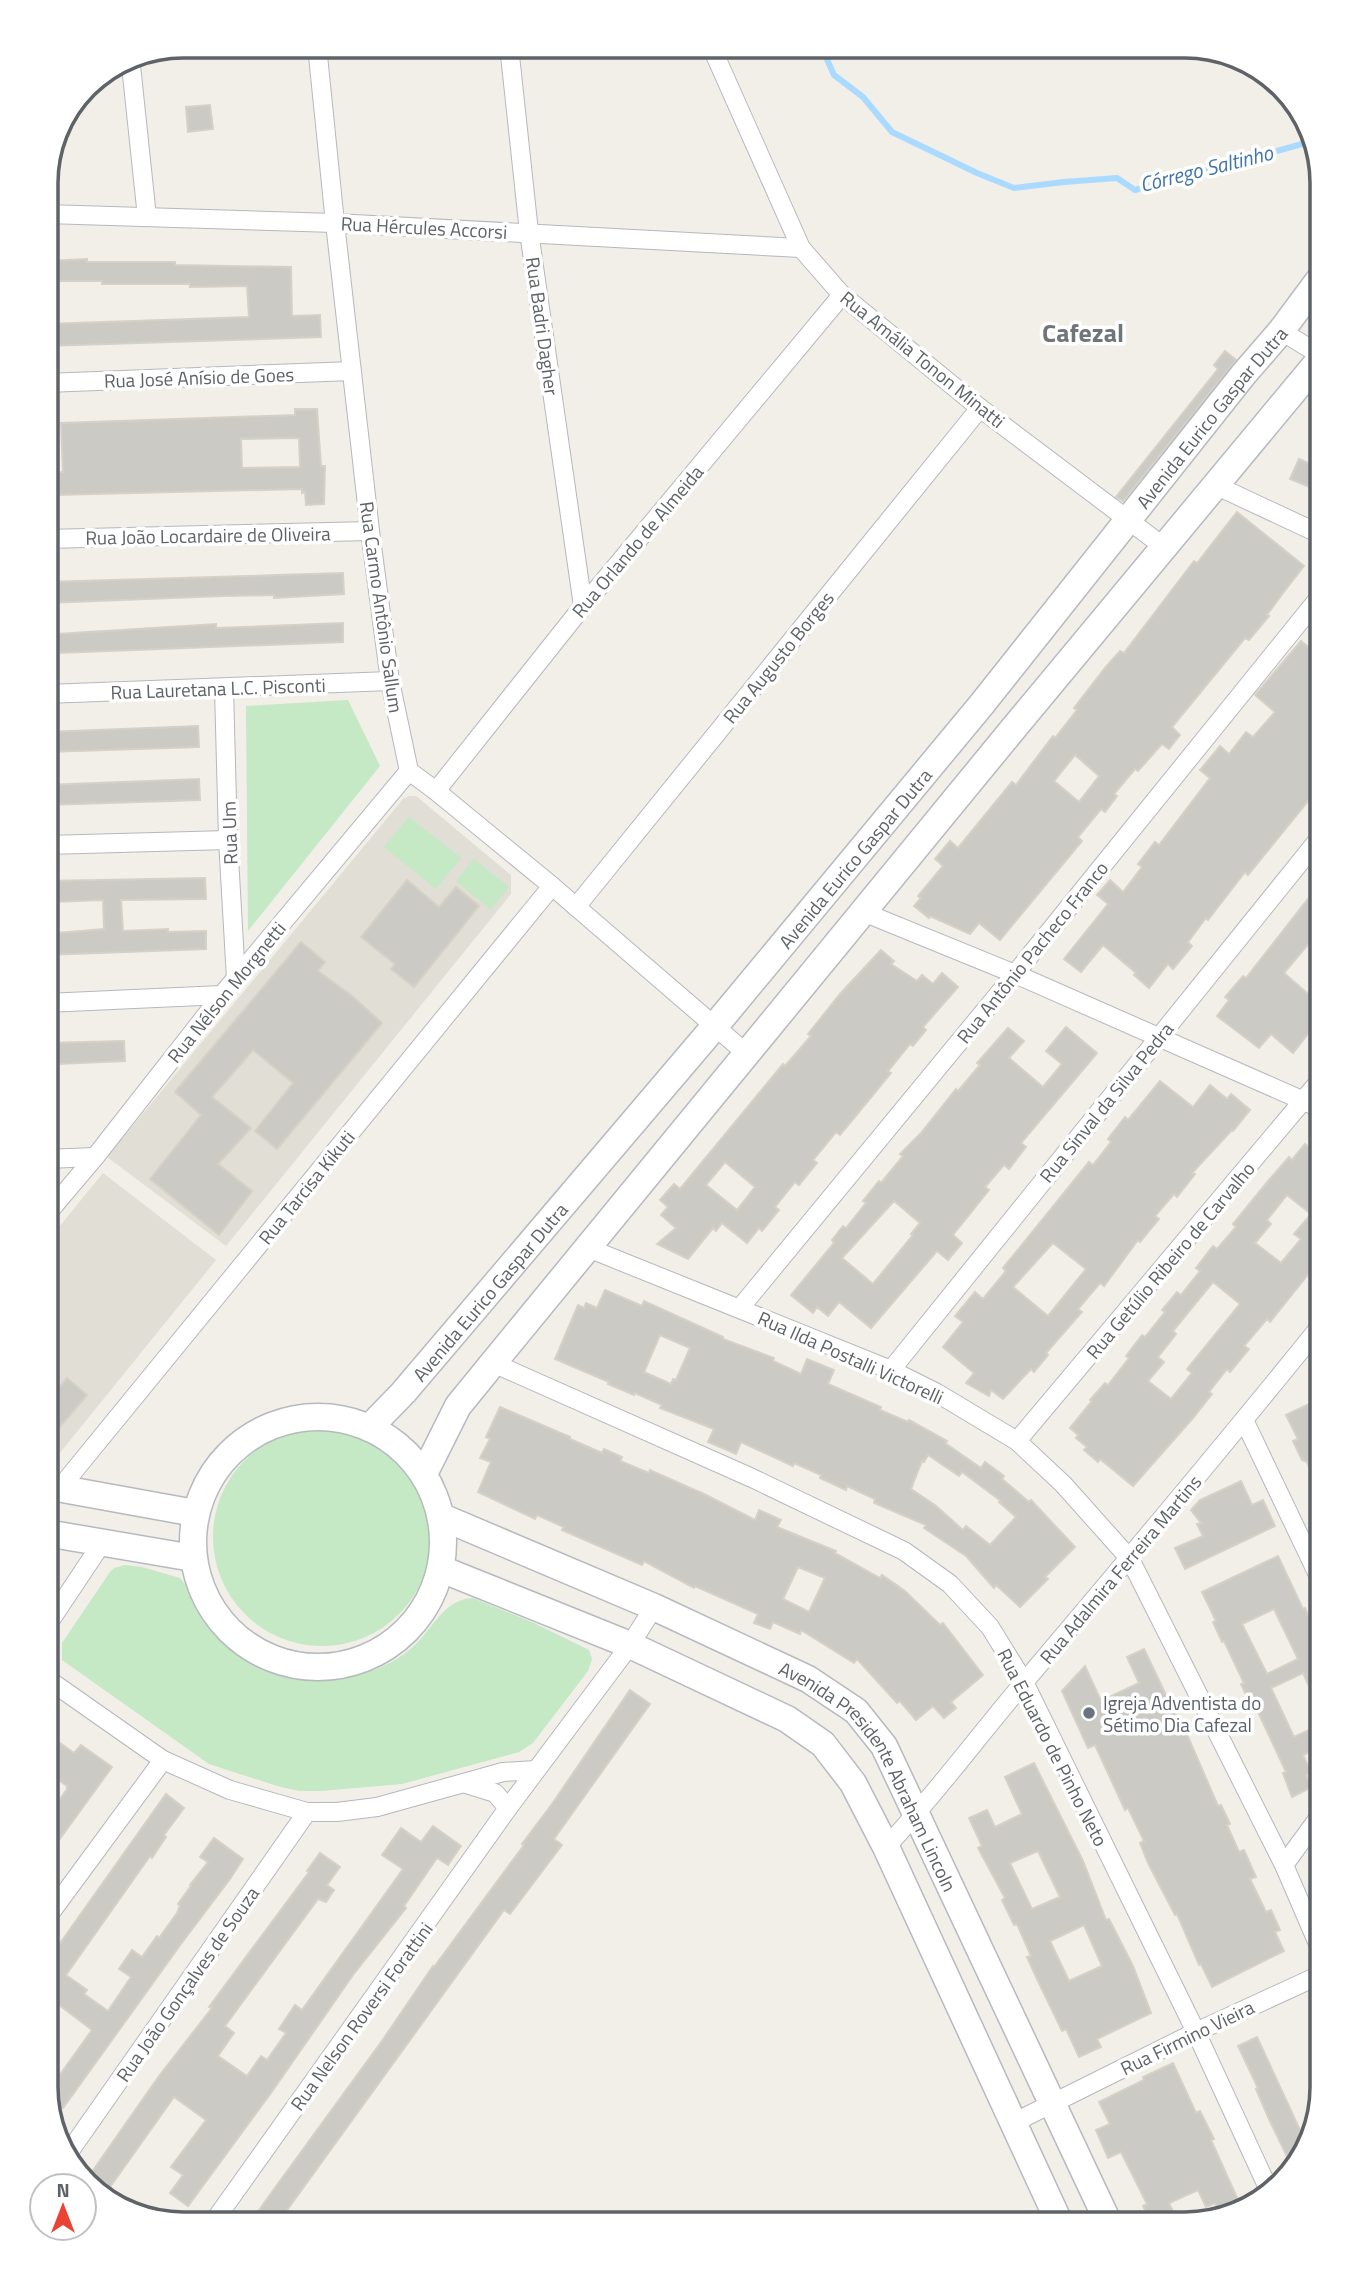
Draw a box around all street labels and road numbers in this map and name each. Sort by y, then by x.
street label: Rua Hércules Accorsi [340,208,508,246]
street label: Rua Badri Dagher [519,255,567,398]
street label: Rua Amália Tonon Minatti [834,283,1012,435]
street label: Avenida Eurico Gaspar Dutra [1128,319,1294,514]
street label: Rua José Anísio de Goes [103,359,295,395]
street label: Rua Orlando de Almeida [564,458,710,624]
street label: Rua Carmo Antônio Sallum [353,499,411,715]
street label: Rua João Locardaire de Oliveira [85,518,331,552]
street label: Rua Augusto Borges [716,584,841,729]
street label: Rua Lauretana L.C. Pisconti [110,670,326,706]
street label: Avenida Eurico Gaspar Dutra [771,761,938,954]
street label: Rua Um [213,801,245,865]
street label: Rua Antônio Pacheco Franco [949,854,1115,1050]
street label: Rua Nélson Morgnetti [160,915,292,1069]
street label: Rua Sinval da Silva Pedra [1032,1015,1180,1189]
street label: Rua Tarcisa Kikuti [251,1124,361,1250]
street label: Rua Getúlio Ribeiro de Carvalho [1079,1155,1261,1365]
street label: Avenida Eurico Gaspar Dutra [405,1195,574,1387]
street label: Rua Ilda Postalli Victorelli [753,1303,949,1411]
street label: Rua Adalmira Ferreira Martins [1032,1468,1208,1670]
street label: Rua Eduardo de Pinho Neto [990,1643,1116,1851]
street label: Avenida Presidente Abraham Lincoln [774,1653,965,1896]
street label: Rua João Gonçalves de Souza [108,1880,266,2088]
street label: Rua Nelson Roversi Forattini [283,1916,439,2116]
street label: Rua Firmino Vieira [1115,1992,1259,2082]

